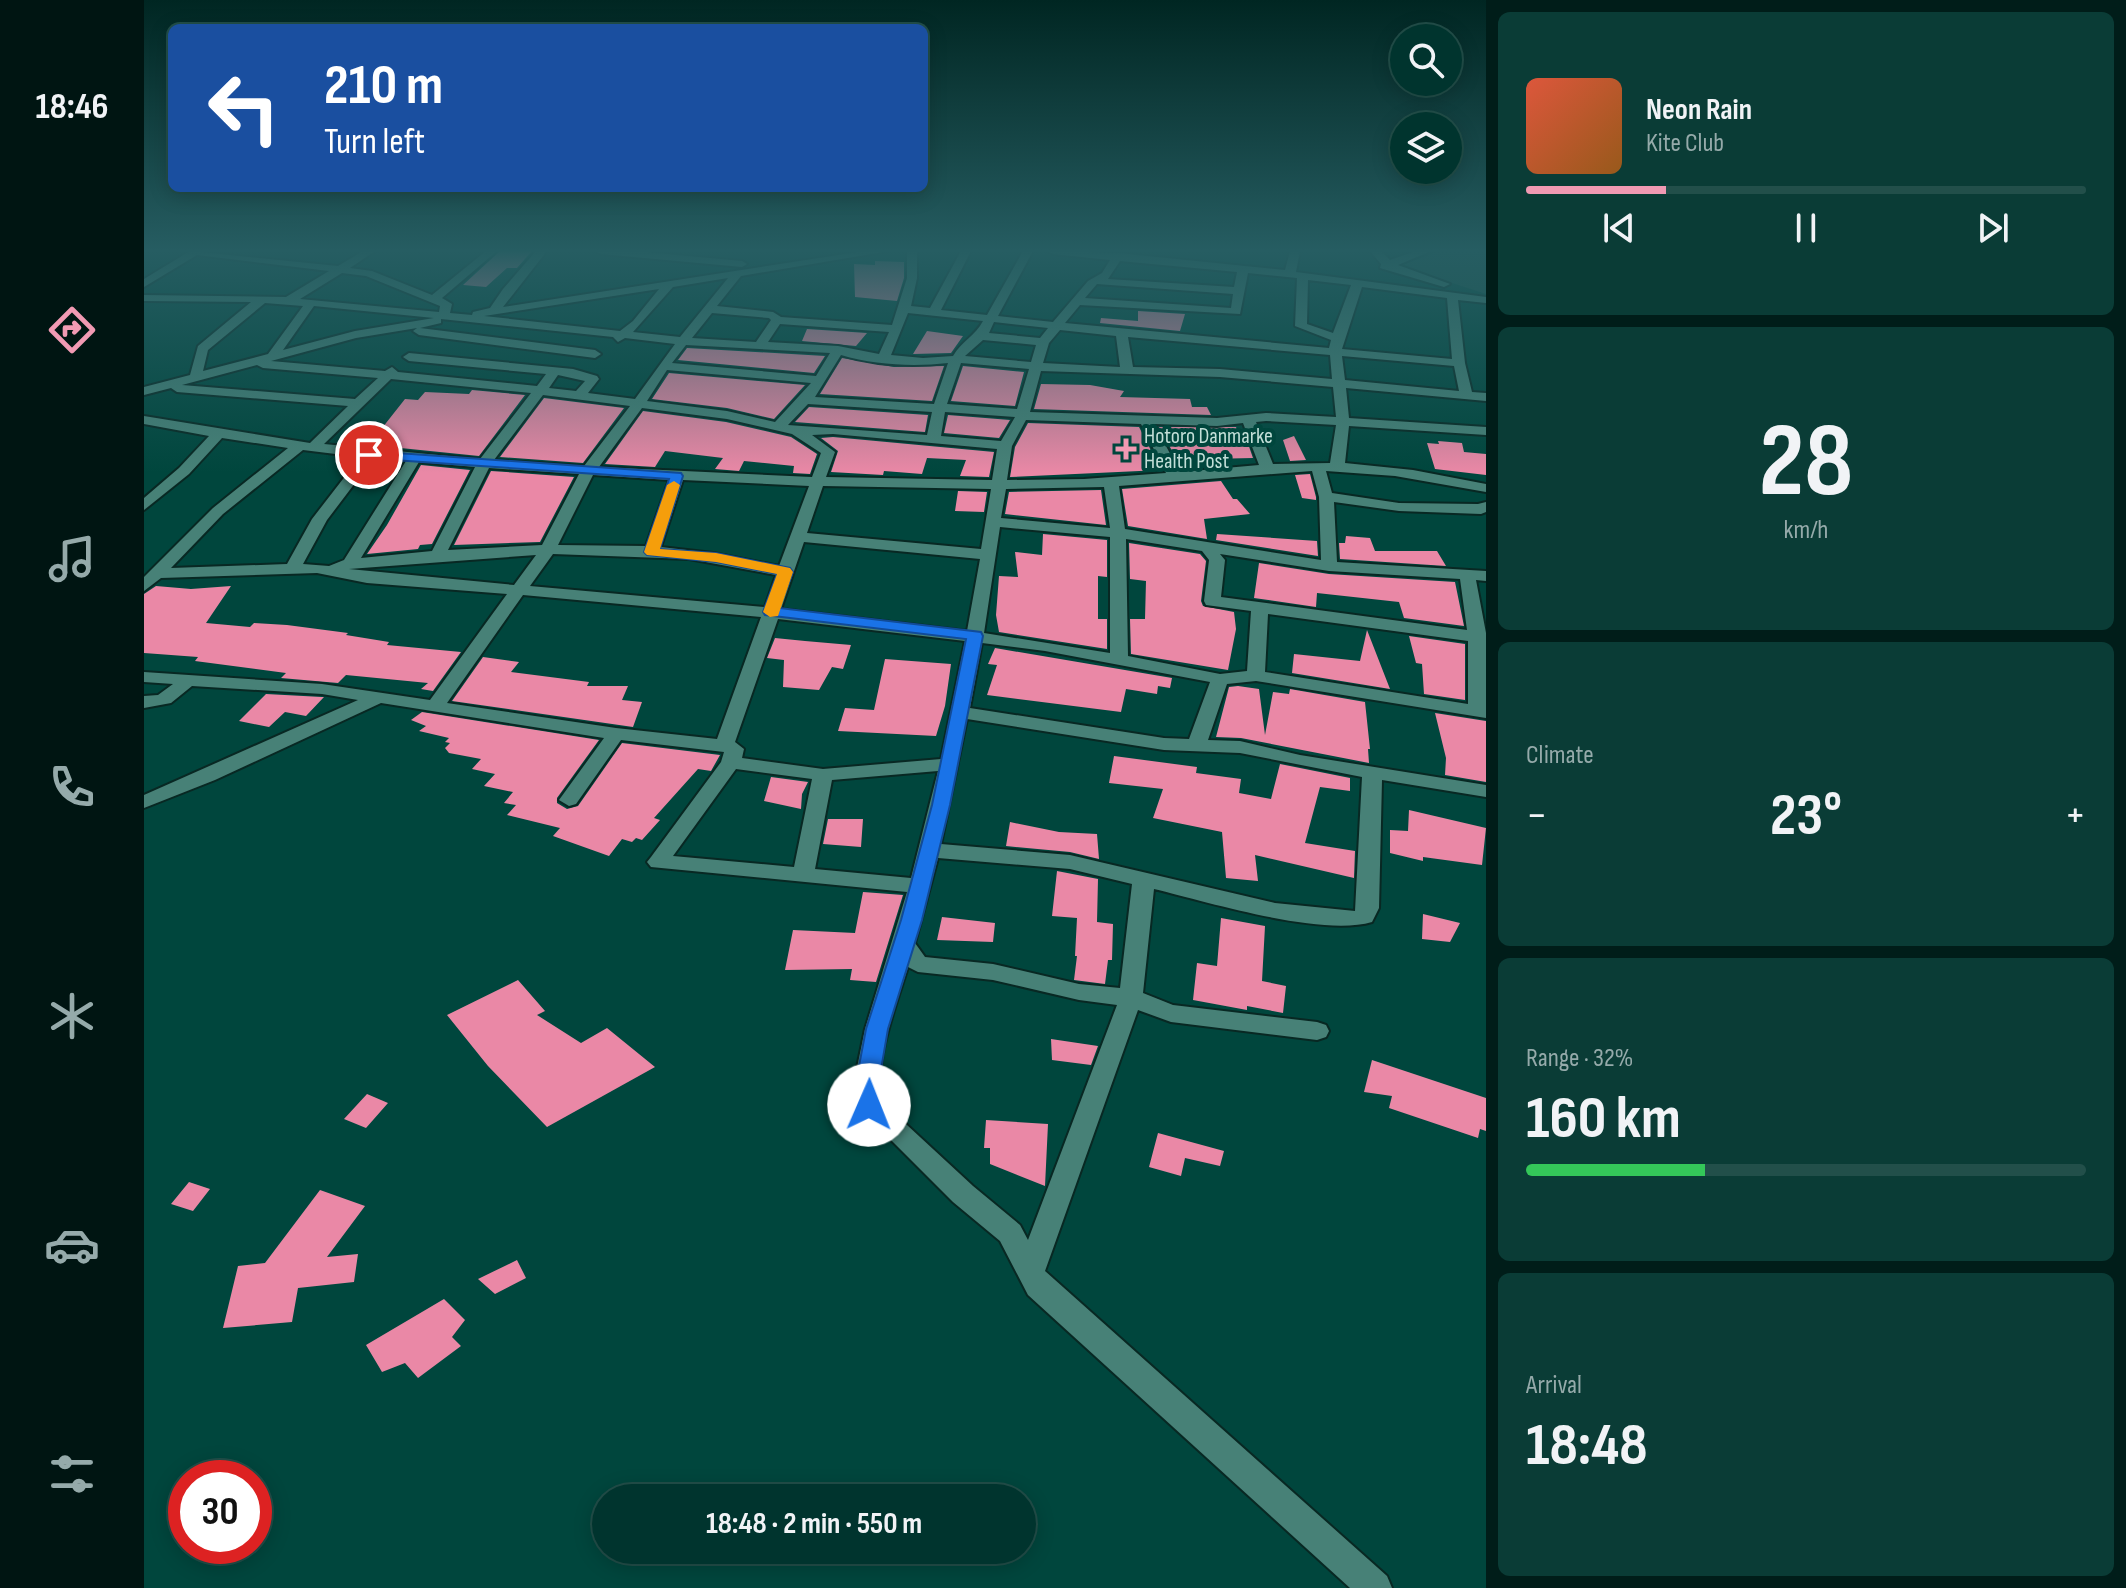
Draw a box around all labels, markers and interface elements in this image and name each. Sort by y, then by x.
map controls [1390,24,1462,184]
button: search [1390,24,1462,96]
text: 210 m [324,53,443,120]
icon: left [192,56,296,160]
text: 18:46 [36,86,108,129]
text: Neon Rain [1646,92,1752,128]
button: layers [1390,112,1462,184]
text: Turn left [324,121,425,164]
text: Kite Club [1646,128,1724,159]
icon: previous [1597,206,1641,250]
icon: pause [1784,206,1828,250]
icon: next [1971,206,2015,250]
icon: directions [44,302,100,358]
text: 28 [1759,400,1853,525]
pin [335,421,403,489]
place label: Hotoro Danmarke Health Post [1144,423,1273,475]
icon: arrive [347,433,391,477]
marker: Hotoro Danmarke Health Post [1115,438,1137,460]
text: km/h [1784,515,1828,546]
icon: music [44,531,100,587]
text: Climate [1526,740,1594,771]
icon: phone [44,759,100,815]
text: 23° [1770,780,1842,852]
text: − [1526,789,1548,842]
text: + [2064,789,2086,842]
icon: climate [44,988,100,1044]
text: Range · 32% [1526,1043,1633,1074]
position arrow [827,1063,911,1147]
text: 160 km [1526,1083,1681,1155]
icon: car [44,1217,100,1273]
text: Arrival [1526,1370,1582,1401]
text: 18:48 [1526,1410,1648,1482]
icon: filters [44,1446,100,1502]
speed limit sign: 30 [168,1460,272,1564]
text: 18:48 · 2 min · 550 m [706,1506,922,1542]

